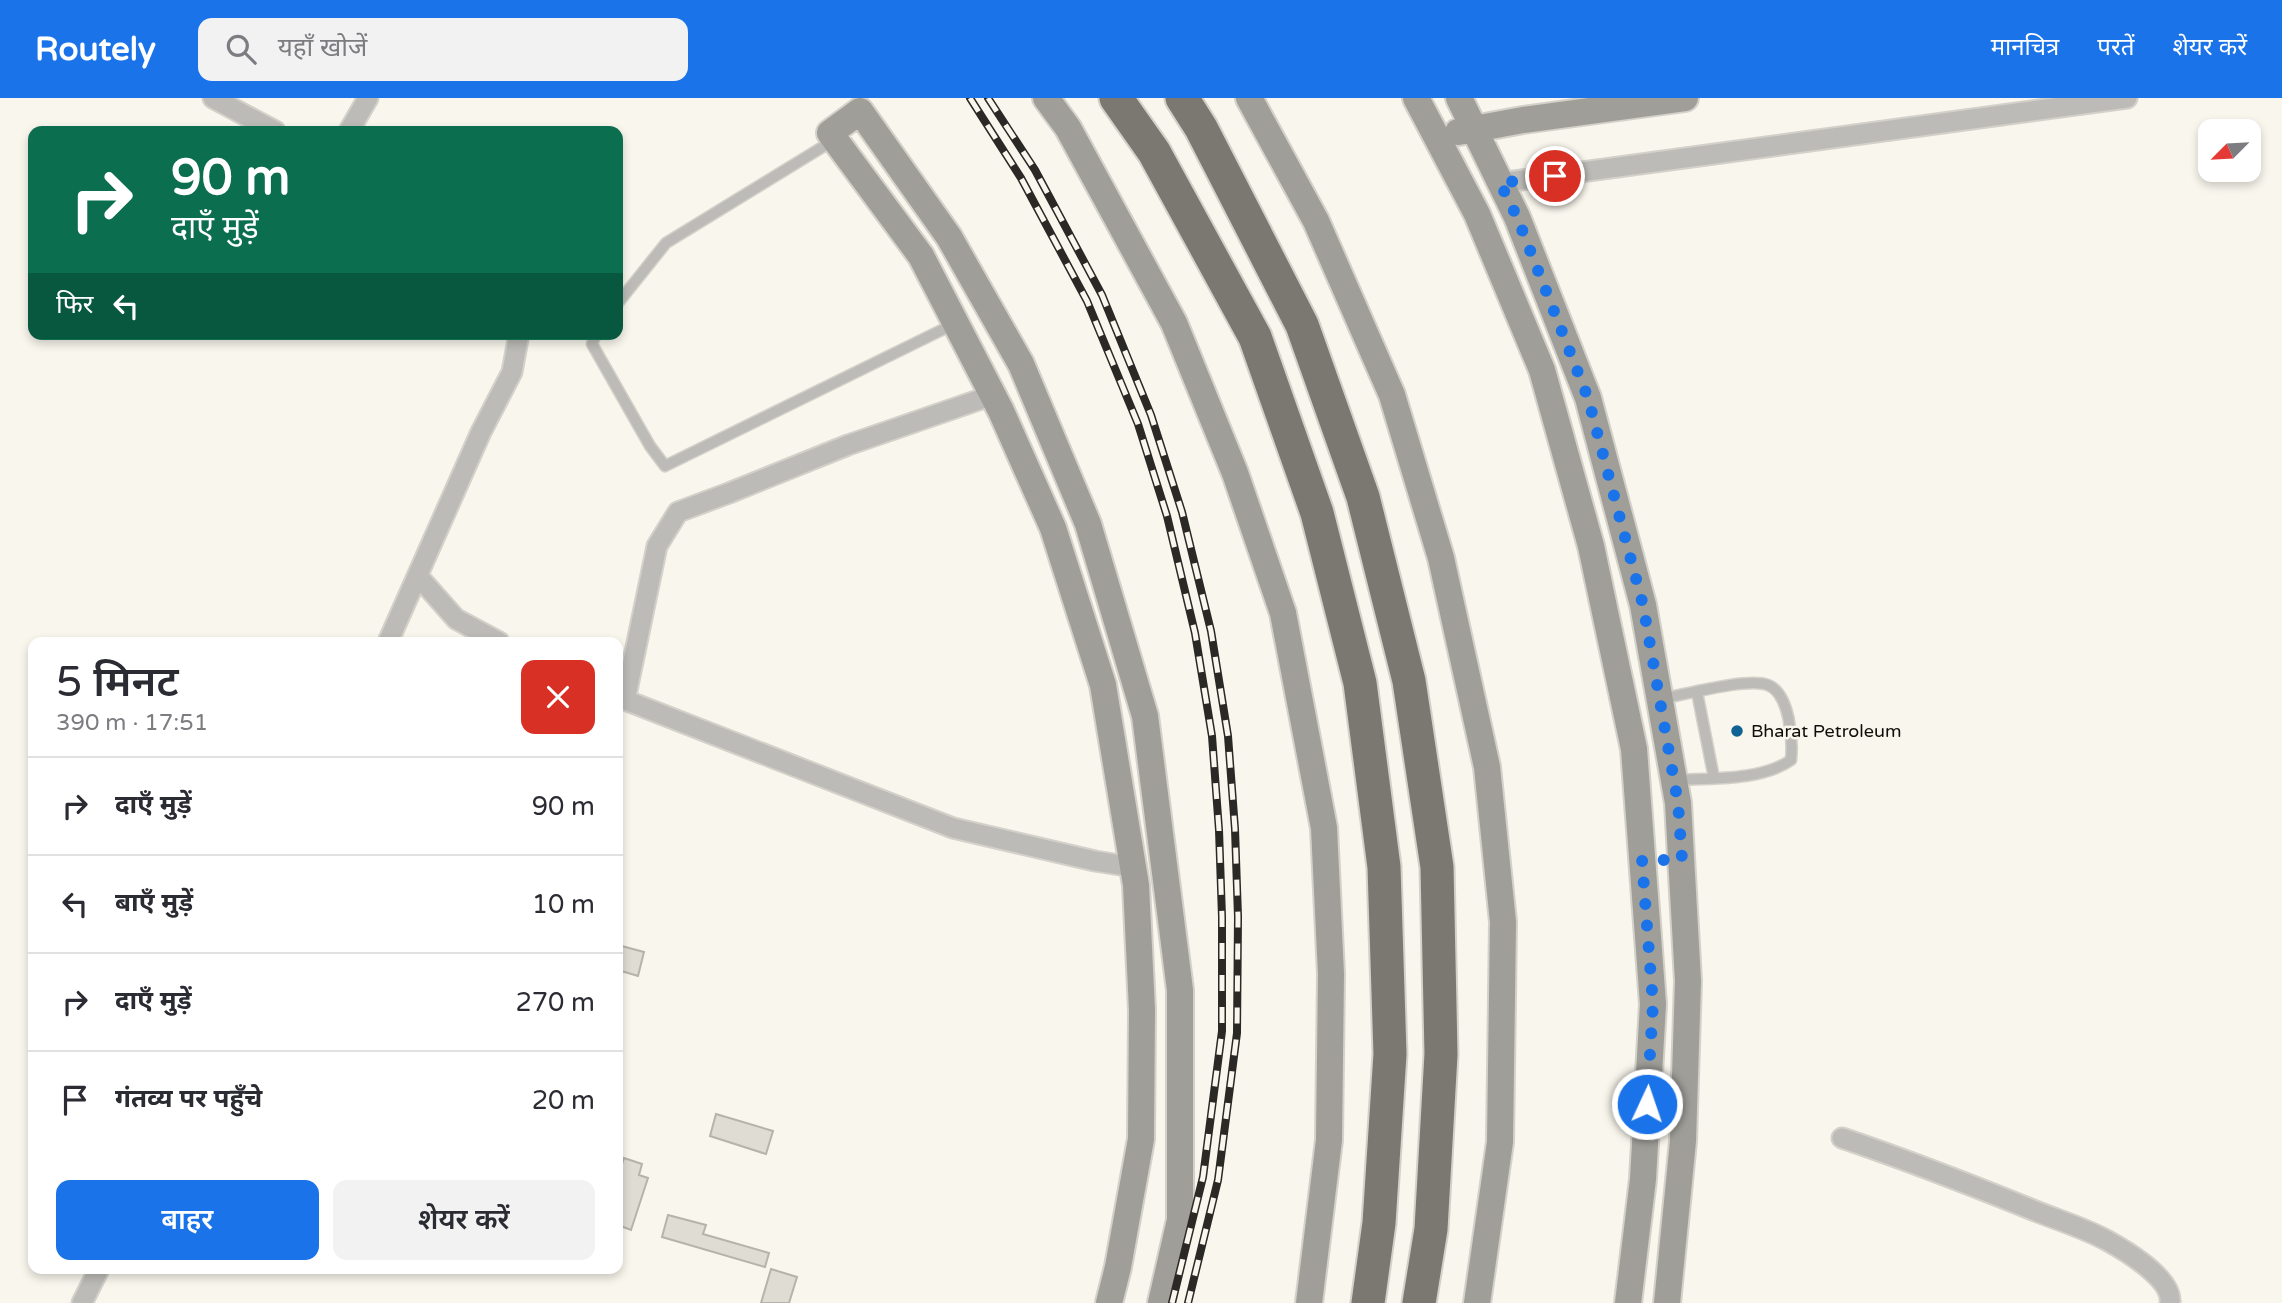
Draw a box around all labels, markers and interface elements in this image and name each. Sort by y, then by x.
search box [198,18,688,81]
text: Routely [35,30,156,69]
icon: search [222,30,260,68]
text: यहाँ खोजें [278,32,367,63]
text: मानचित्र [1991,33,2059,62]
text: परतें [2097,33,2134,62]
text: शेयर करें [2172,33,2247,62]
north arrow [2198,119,2261,182]
map controls [2198,119,2261,182]
pin [1525,146,1585,206]
text: 90 m [171,149,290,208]
icon: right [56,154,147,245]
icon: arrive [1536,157,1574,195]
text: दाएँ मुड़ें [171,209,259,247]
icon: left [107,287,145,325]
text: फिर [56,289,93,320]
text: 5 मिनट [56,657,179,708]
button: close [521,660,595,734]
text: 390 m · 17:51 [56,709,208,737]
place label: Bharat Petroleum [1751,720,1901,742]
marker: Bharat Petroleum [1729,723,1745,739]
icon: right [56,787,94,825]
text: दाएँ मुड़ें [115,789,192,820]
text: 90 m [532,791,595,822]
icon: left [56,885,94,923]
text: बाएँ मुड़ें [115,887,193,918]
text: 10 m [532,889,595,920]
icon: right [56,983,94,1021]
text: दाएँ मुड़ें [115,985,192,1016]
text: 270 m [515,987,595,1018]
position arrow [1610,1067,1684,1141]
icon: arrive [56,1081,94,1119]
text: गंतव्य पर पहुँचे [115,1083,262,1114]
text: 20 m [532,1085,595,1116]
button: बाहर [56,1180,319,1260]
button: शेयर करें [333,1180,595,1260]

